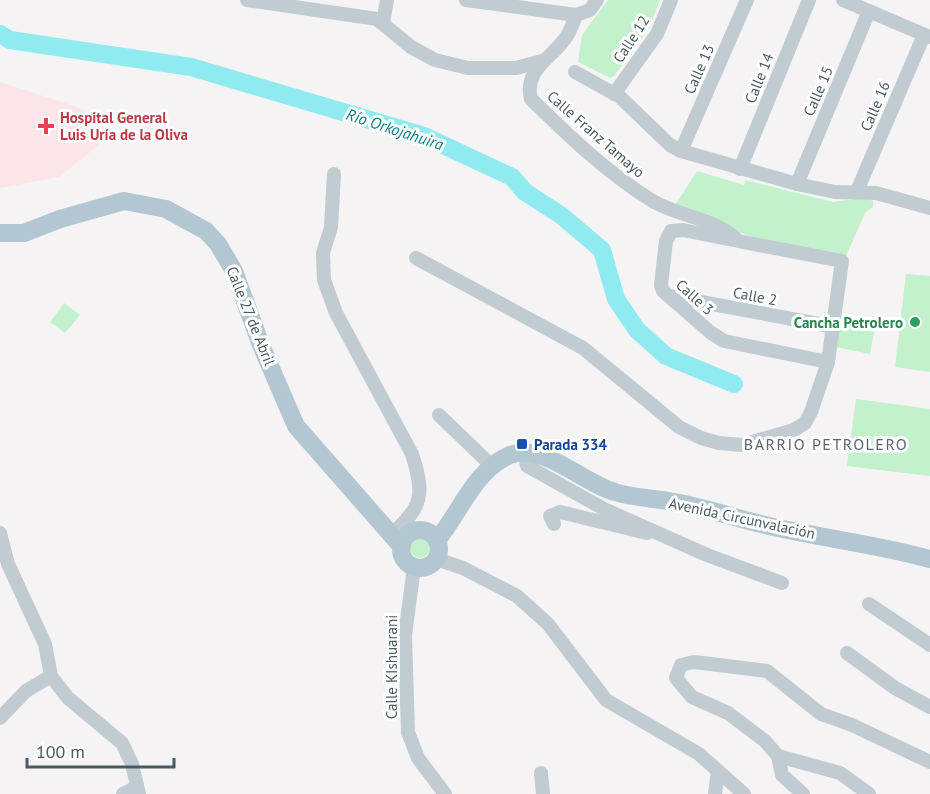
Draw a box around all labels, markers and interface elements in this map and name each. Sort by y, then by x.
street label: Calle 12 [609,12,653,66]
street label: Calle 13 [680,41,718,97]
street label: Calle 14 [740,50,778,106]
street label: Calle 15 [799,63,837,119]
street label: Calle 16 [856,78,894,134]
street label: Calle Franz Tamayo [543,86,649,182]
water label: Río Orkojahuira [344,104,446,154]
place label: Hospital General Luis Uría de la Oliva [60,108,188,144]
marker: Hospital General Luis Uría de la Oliva [37,117,55,135]
street label: Calle 27 de Abril [222,264,280,369]
street label: Calle 3 [672,275,718,319]
street label: Calle 2 [731,282,779,310]
place label: Cancha Petrolero [794,313,903,332]
marker: Cancha Petrolero [908,315,922,329]
district label: BARRIO PETROLERO [744,434,908,454]
place label: Parada 334 [534,435,608,454]
marker: Parada 334 [515,437,529,451]
street label: Avenida Circunvalación [667,493,817,543]
street label: Calle KIshuarani [382,615,401,719]
scale bar [27,731,174,769]
text: 100 m [36,740,85,763]

